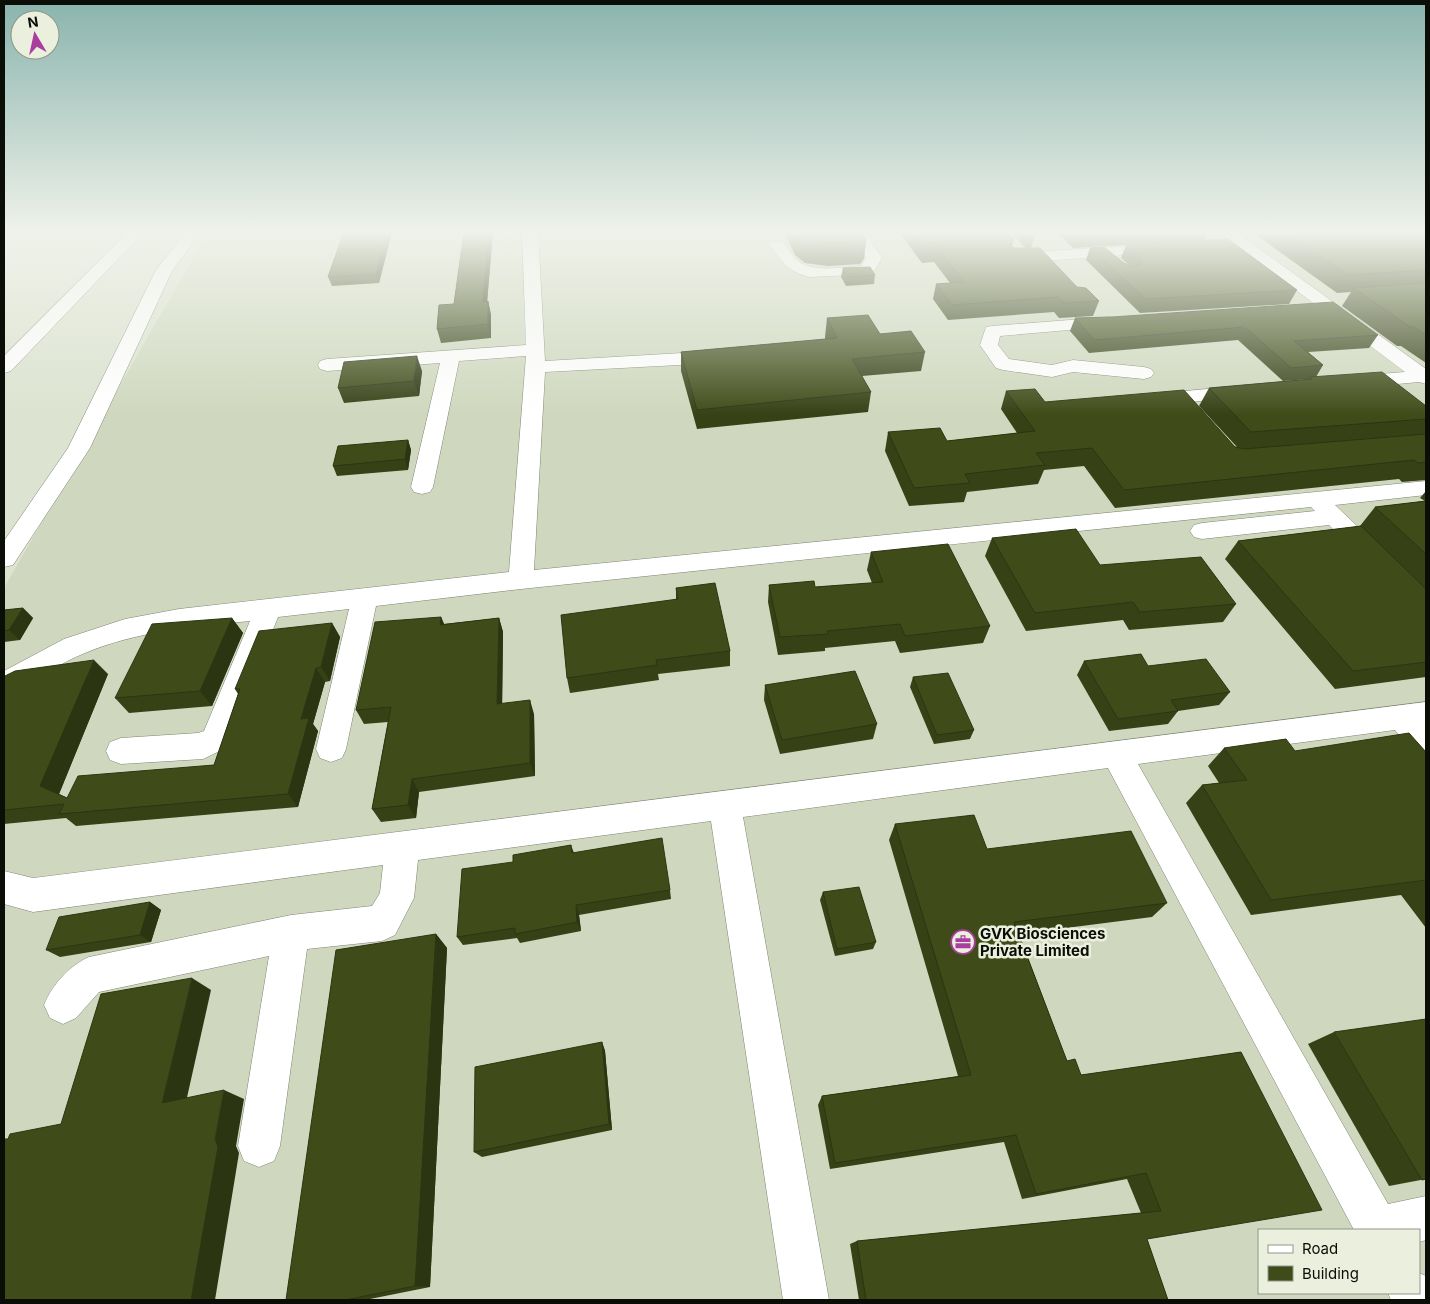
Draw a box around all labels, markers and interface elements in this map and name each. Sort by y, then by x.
north arrow [10,10,60,60]
text: N [26,12,39,31]
place label: GVK Biosciences Private Limited [980,924,1105,960]
office icon: GVK Biosciences Private Limited [950,929,976,955]
legend [1258,1229,1420,1294]
text: Road [1302,1239,1338,1258]
text: Building [1302,1264,1359,1283]

